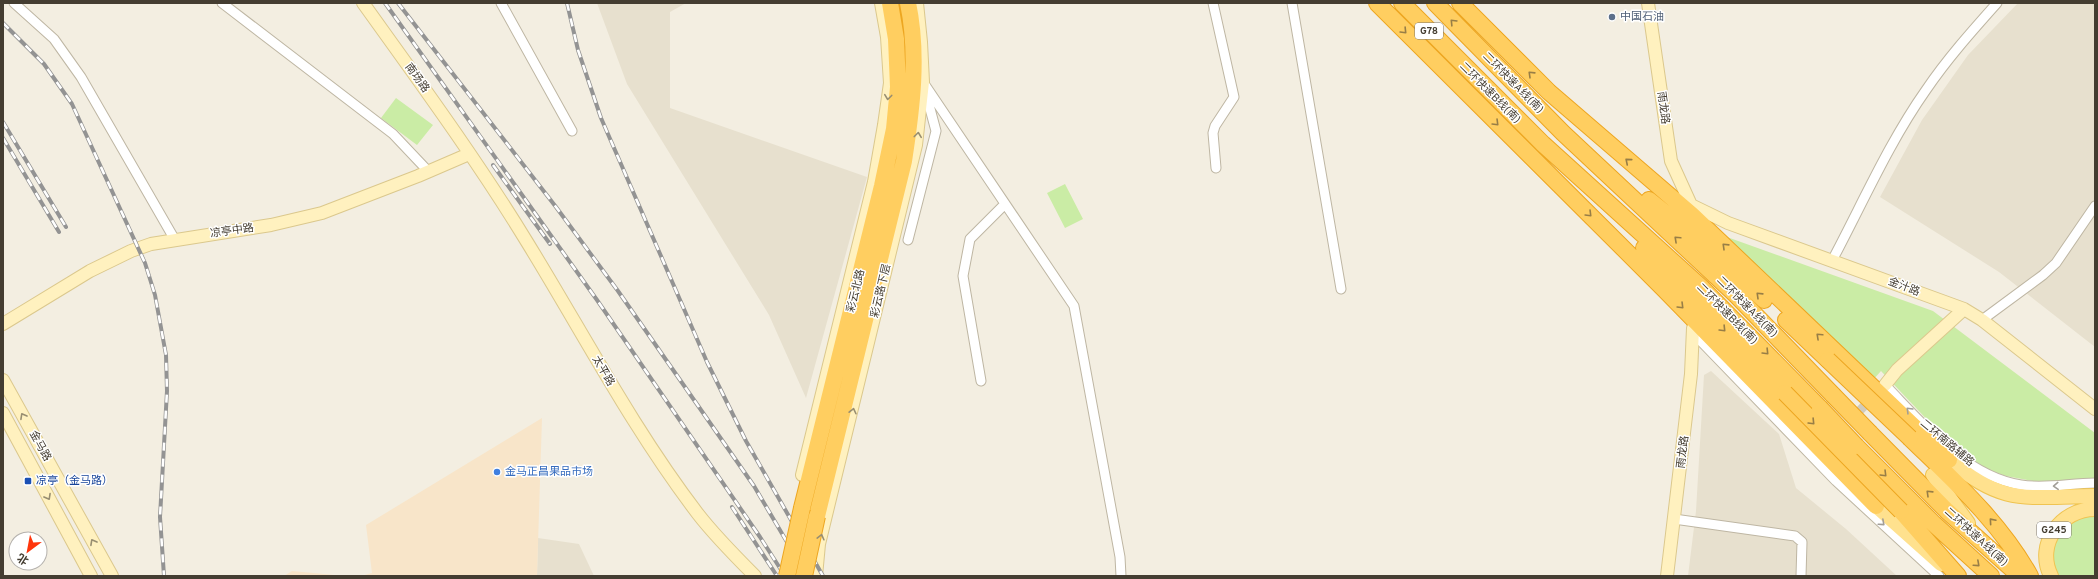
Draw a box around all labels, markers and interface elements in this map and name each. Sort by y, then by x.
place label: 中国石油 [1620,10,1664,24]
marker: 中国石油 [1607,12,1617,22]
one-way arrow [1450,19,1458,27]
road number: G78 [1415,23,1443,39]
one-way arrow [1399,26,1407,34]
street label: 二环快速A线(南) [1479,49,1547,117]
street label: 二环快速B线(南) [1456,59,1524,127]
street label: 南场路 [402,61,432,95]
one-way arrow [1528,71,1536,79]
street label: 雨龙路 [1654,91,1672,125]
one-way arrow [884,94,893,100]
one-way arrow [1491,118,1499,126]
one-way arrow [913,132,922,138]
one-way arrow [1625,158,1632,165]
one-way arrow [1584,209,1592,217]
street label: 凉亭中路 [209,221,255,241]
one-way arrow [1674,236,1681,243]
one-way arrow [1722,244,1730,251]
street label: 彩云路下层 [868,263,894,319]
street label: 彩云北路 [844,268,868,314]
street label: 二环快速A线(南) [1713,273,1781,341]
street label: 金汁路 [1886,275,1922,299]
street label: 二环快速B线(南) [1693,280,1761,348]
one-way arrow [1756,292,1764,300]
one-way arrow [1676,301,1684,309]
one-way arrow [1718,324,1726,332]
one-way arrow [1816,334,1824,341]
one-way arrow [1761,347,1769,355]
street label: 太平路 [589,353,617,389]
one-way arrow [1906,407,1914,415]
one-way arrow [848,408,856,415]
one-way arrow [21,413,28,420]
street label: 二环南路辅路 [1917,416,1977,470]
one-way arrow [1807,417,1815,425]
street label: 金马路 [26,428,54,464]
street label: 雨龙路 [1674,435,1692,469]
place label: 金马正昌果品市场 [505,465,593,479]
marker: 金马正昌果品市场 [492,467,502,477]
one-way arrow [1879,469,1887,477]
place label: 凉亭（金马路） [36,474,113,488]
marker: 凉亭（金马路） [23,476,33,486]
one-way arrow [2053,481,2059,490]
one-way arrow [1926,490,1934,498]
one-way arrow [43,493,50,500]
street label: 二环快速A线(南) [1941,505,2011,569]
one-way arrow [1877,519,1884,526]
one-way arrow [1989,519,1996,526]
road number: G245 [2037,522,2071,538]
north arrow [8,531,48,571]
one-way arrow [816,534,825,541]
one-way arrow [90,539,98,546]
text: 北 [15,550,32,567]
one-way arrow [1973,559,1980,566]

